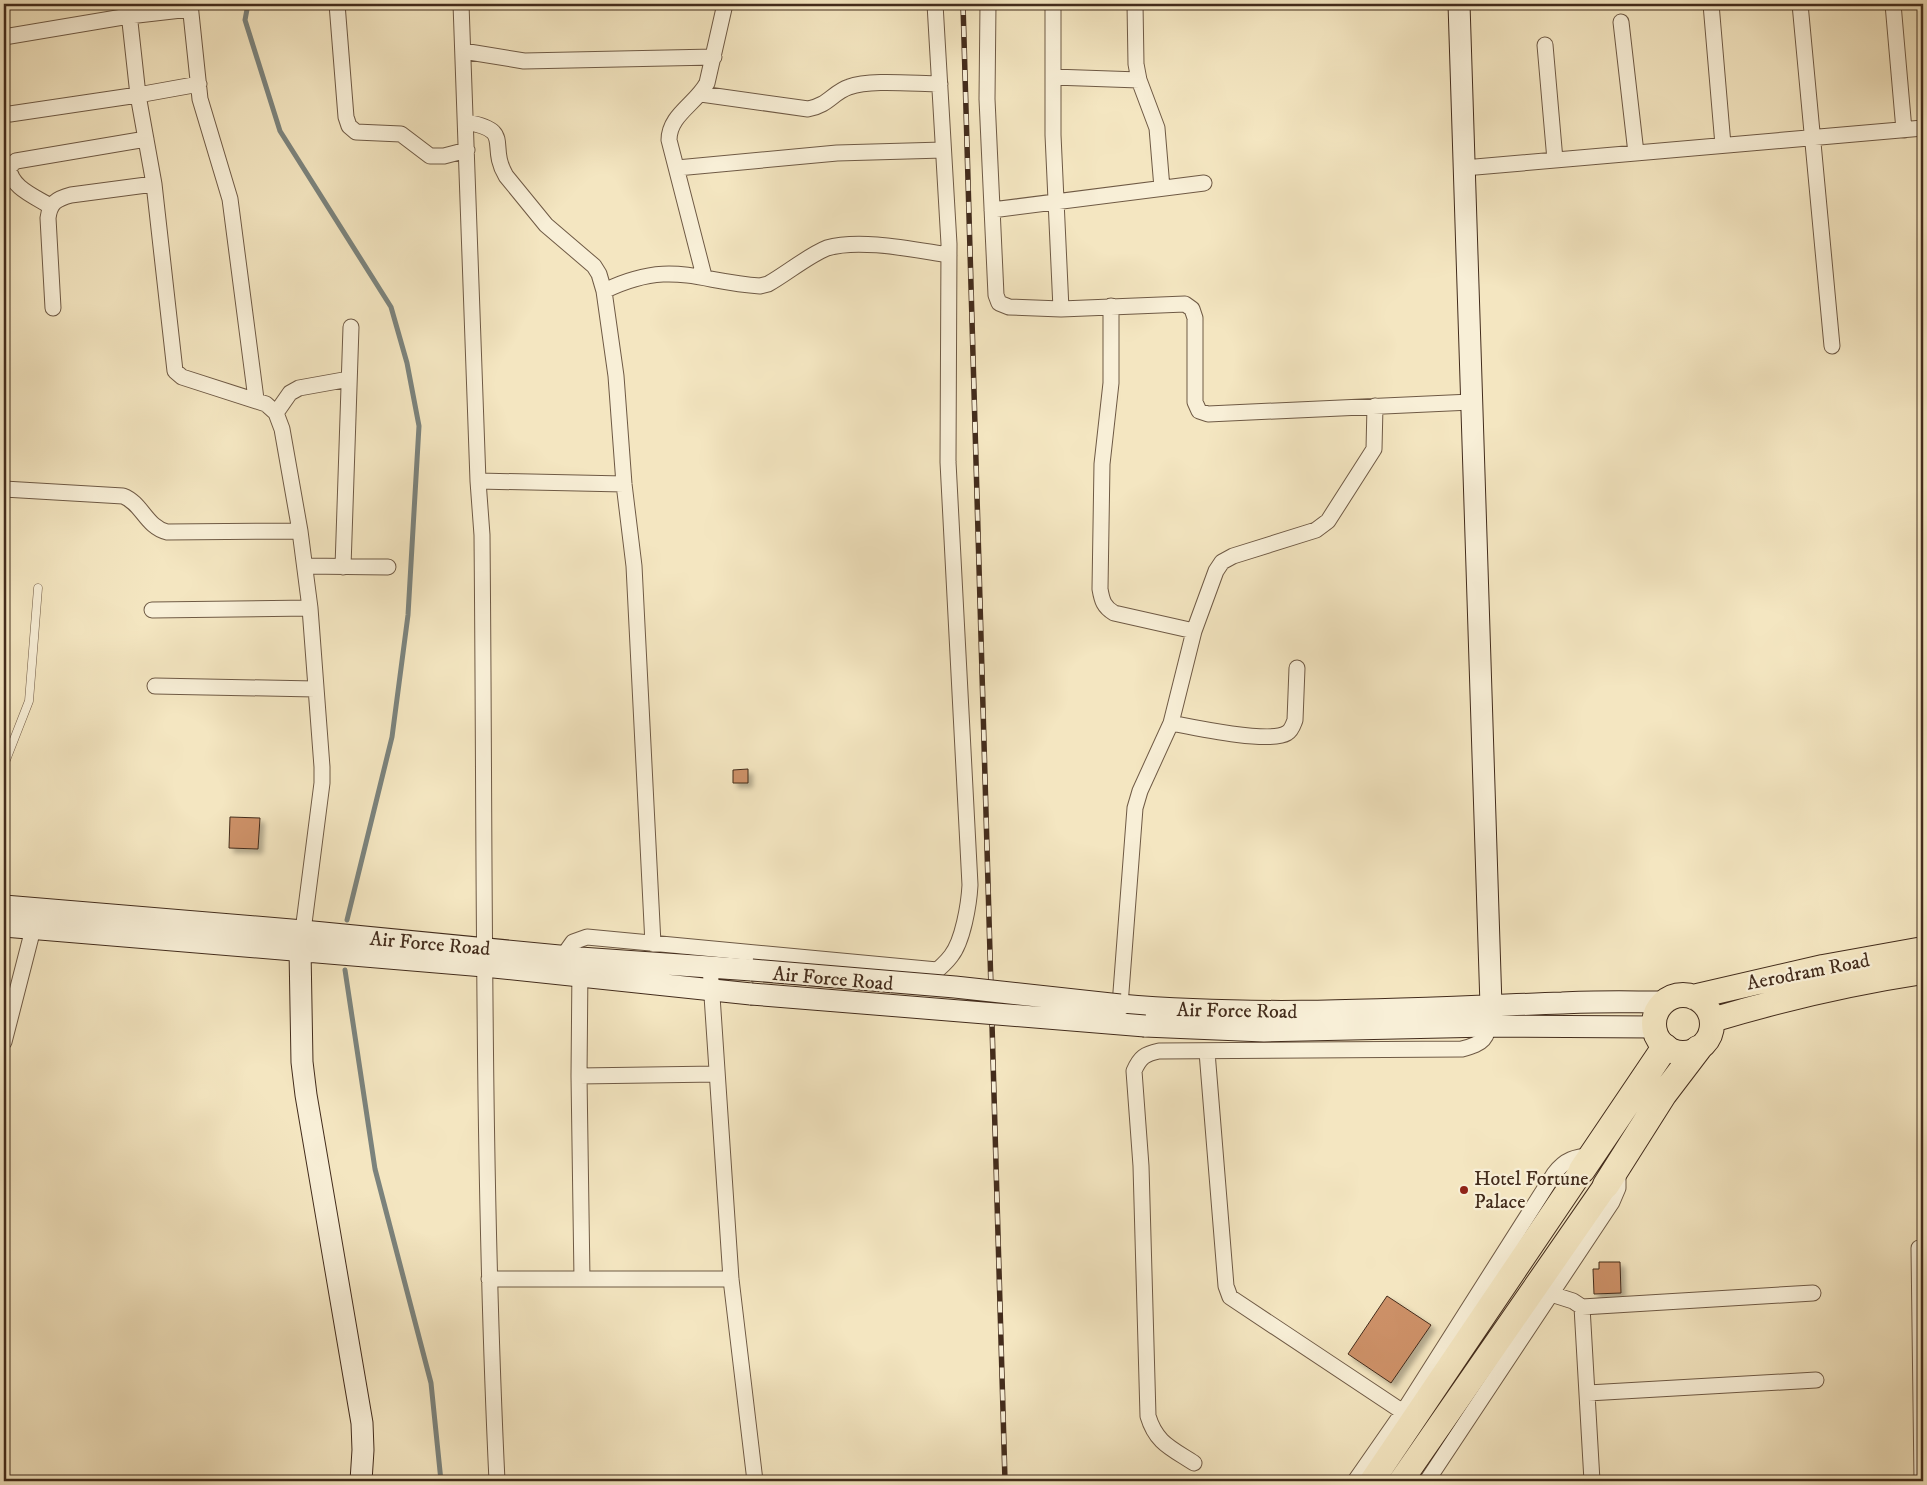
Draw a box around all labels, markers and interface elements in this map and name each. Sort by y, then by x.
street label: Air Force Road [369,927,491,962]
street label: Aerodram Road [1745,948,1872,997]
street label: Air Force Road [772,962,894,997]
street label: Air Force Road [1176,998,1298,1025]
place label: Hotel Fortune Palace [1474,1167,1589,1215]
marker: Hotel Fortune Palace [1458,1184,1470,1196]

